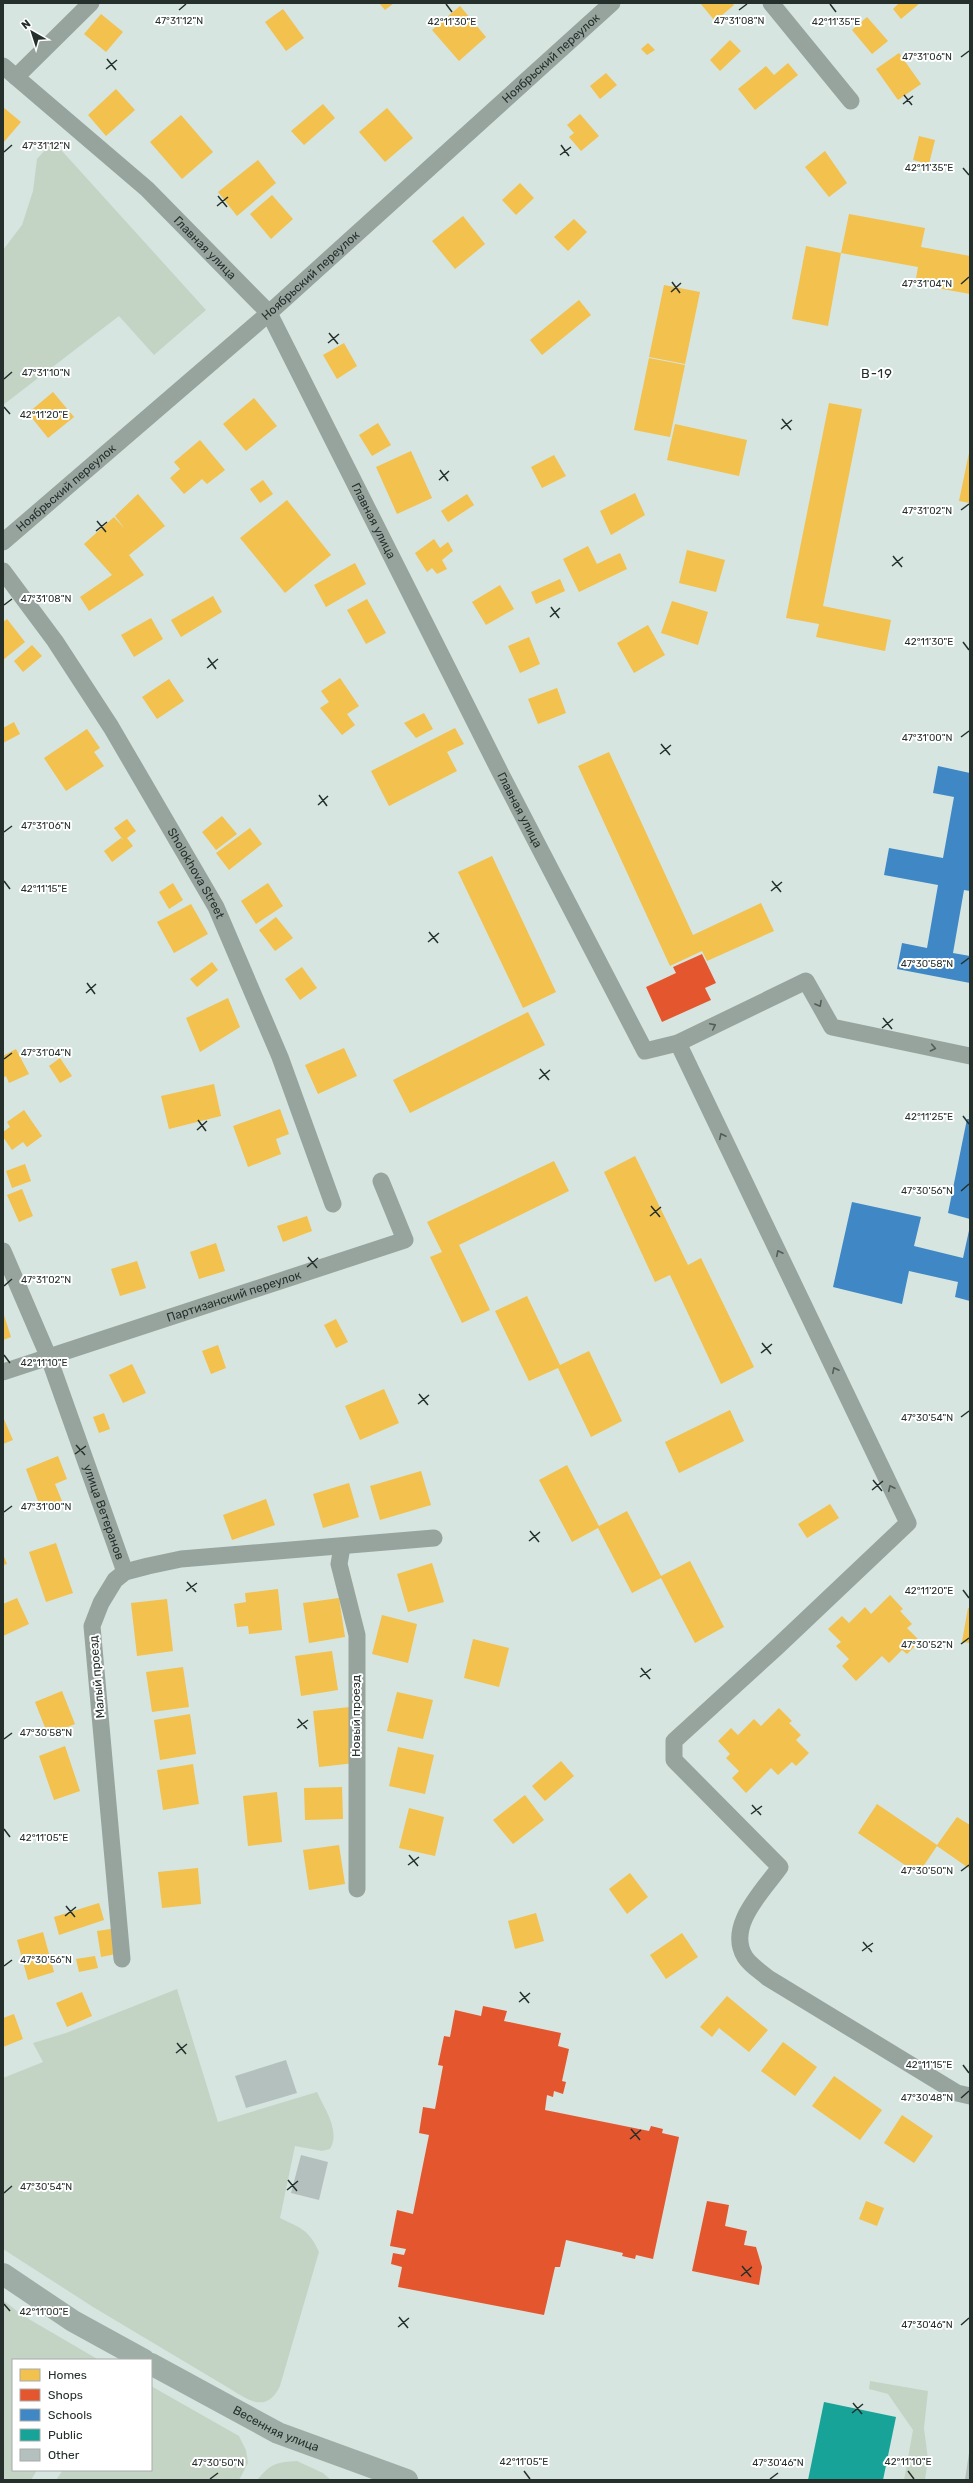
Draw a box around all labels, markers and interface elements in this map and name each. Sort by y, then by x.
street label: Ноябрьский переулок [499,10,603,106]
north arrow [12,12,52,52]
text: 47°31'12"N [155,15,203,27]
text: 47°31'08"N [714,15,764,27]
text: 42°11'30"E [428,16,476,28]
text: 42°11'35"E [812,16,860,28]
text: N [19,17,33,32]
text: 47°31'06"N [902,51,952,63]
text: 47°31'12"N [22,140,70,152]
text: 42°11'35"E [905,162,953,174]
street label: Главная улица [171,213,239,282]
street label: Ноябрьский переулок [259,227,363,323]
text: 47°31'04"N [902,278,952,290]
district label: В-19 [861,366,893,381]
text: 47°31'10"N [22,367,70,379]
text: 42°11'20"E [20,409,68,421]
street label: Ноябрьский переулок [13,441,119,535]
street label: Главная улица [349,481,399,561]
text: 47°31'02"N [902,505,952,517]
text: 47°31'08"N [21,593,71,605]
text: 42°11'30"E [905,636,953,648]
text: 47°31'00"N [902,732,952,744]
street label: Главная улица [494,770,545,850]
text: 47°31'06"N [21,820,71,832]
street label: Sholokhova Street [164,825,227,921]
text: 42°11'15"E [21,883,67,895]
text: 47°30'58"N [901,958,953,970]
one-way arrow [814,1000,821,1007]
one-way arrow [709,1023,716,1031]
one-way arrow [930,1044,936,1052]
text: 47°31'04"N [21,1047,71,1059]
text: 42°11'25"E [905,1111,953,1123]
one-way arrow [719,1133,727,1140]
text: 47°30'56"N [901,1185,953,1197]
one-way arrow [776,1250,784,1257]
street label: Партизанский переулок [165,1267,303,1325]
text: 47°31'02"N [21,1274,71,1286]
text: 42°11'10"E [20,1357,68,1369]
one-way arrow [832,1367,840,1375]
text: 47°30'54"N [901,1412,953,1424]
street label: улица Ветеранов [80,1463,127,1562]
one-way arrow [888,1484,896,1492]
text: 47°31'00"N [21,1501,71,1513]
text: 42°11'20"E [905,1585,953,1597]
street label: Малый проезд [86,1635,108,1719]
text: 47°30'52"N [901,1639,953,1651]
street label: Новый проезд [349,1675,363,1757]
text: 47°30'58"N [20,1727,72,1739]
text: 42°11'05"E [20,1832,68,1844]
text: 47°30'50"N [901,1865,953,1877]
text: 47°30'56"N [20,1954,72,1966]
text: 42°11'15"E [906,2059,952,2071]
text: 47°30'48"N [901,2092,953,2104]
text: 47°30'54"N [20,2181,72,2193]
text: 42°11'00"E [19,2306,69,2318]
text: 47°30'46"N [901,2319,953,2331]
legend [12,2359,152,2471]
text: Homes [48,2368,87,2382]
text: Shops [48,2388,83,2402]
street label: Весенняя улица [231,2403,321,2454]
text: Schools [48,2408,92,2422]
text: Public [48,2428,83,2442]
text: Other [48,2448,80,2462]
text: 42°11'05"E [500,2456,548,2468]
text: 42°11'10"E [884,2456,932,2468]
text: 47°30'50"N [192,2457,244,2469]
text: 47°30'46"N [752,2457,804,2469]

